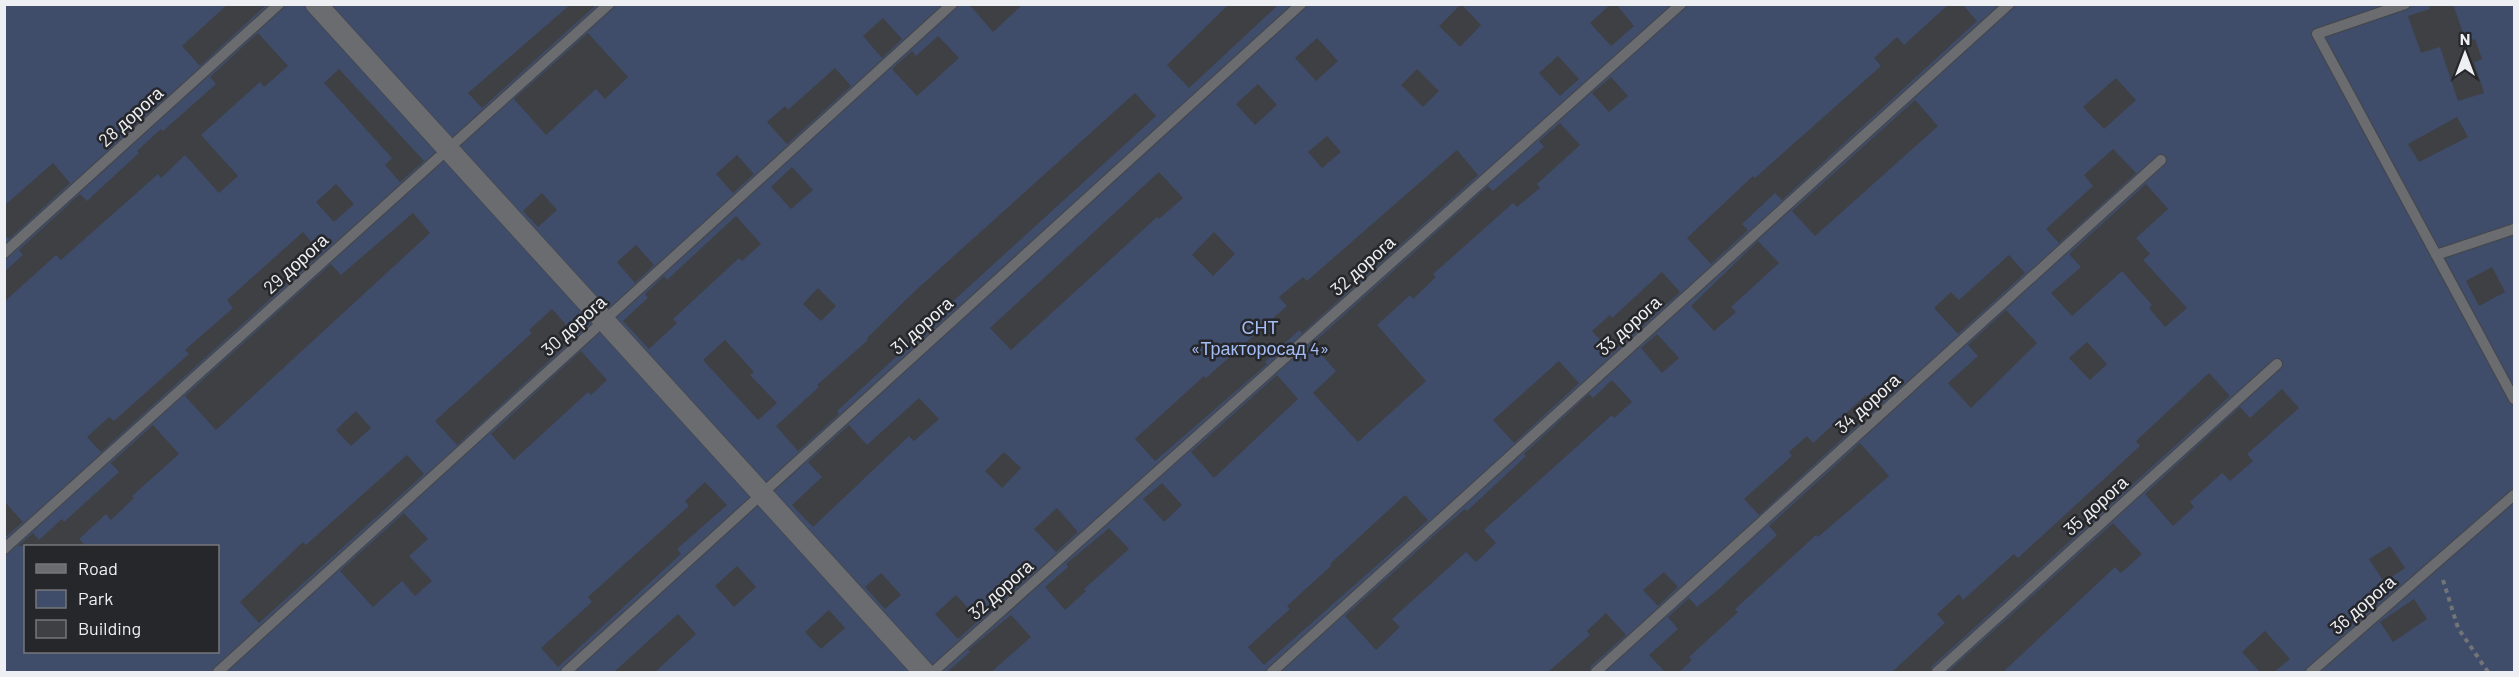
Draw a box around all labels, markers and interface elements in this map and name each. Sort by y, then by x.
north arrow [2435,24,2495,84]
text: N [2460,29,2470,48]
street label: 28 дорога [93,81,168,151]
street label: 29 дорога [258,228,333,298]
street label: 32 дорога [1326,230,1400,300]
street label: 30 дорога [536,290,611,360]
street label: 33 дорога [1592,290,1666,360]
street label: 31 дорога [886,291,958,359]
park label: СНТ «Тракторосад 4» [1191,316,1329,359]
street label: 34 дорога [1830,368,1905,438]
street label: 35 дорога [2059,470,2133,540]
legend [24,545,219,653]
street label: 32 дорога [964,554,1038,624]
text: Road [78,557,118,579]
street label: 36 дорога [2325,569,2400,638]
text: Park [78,587,113,609]
text: Building [78,617,141,639]

